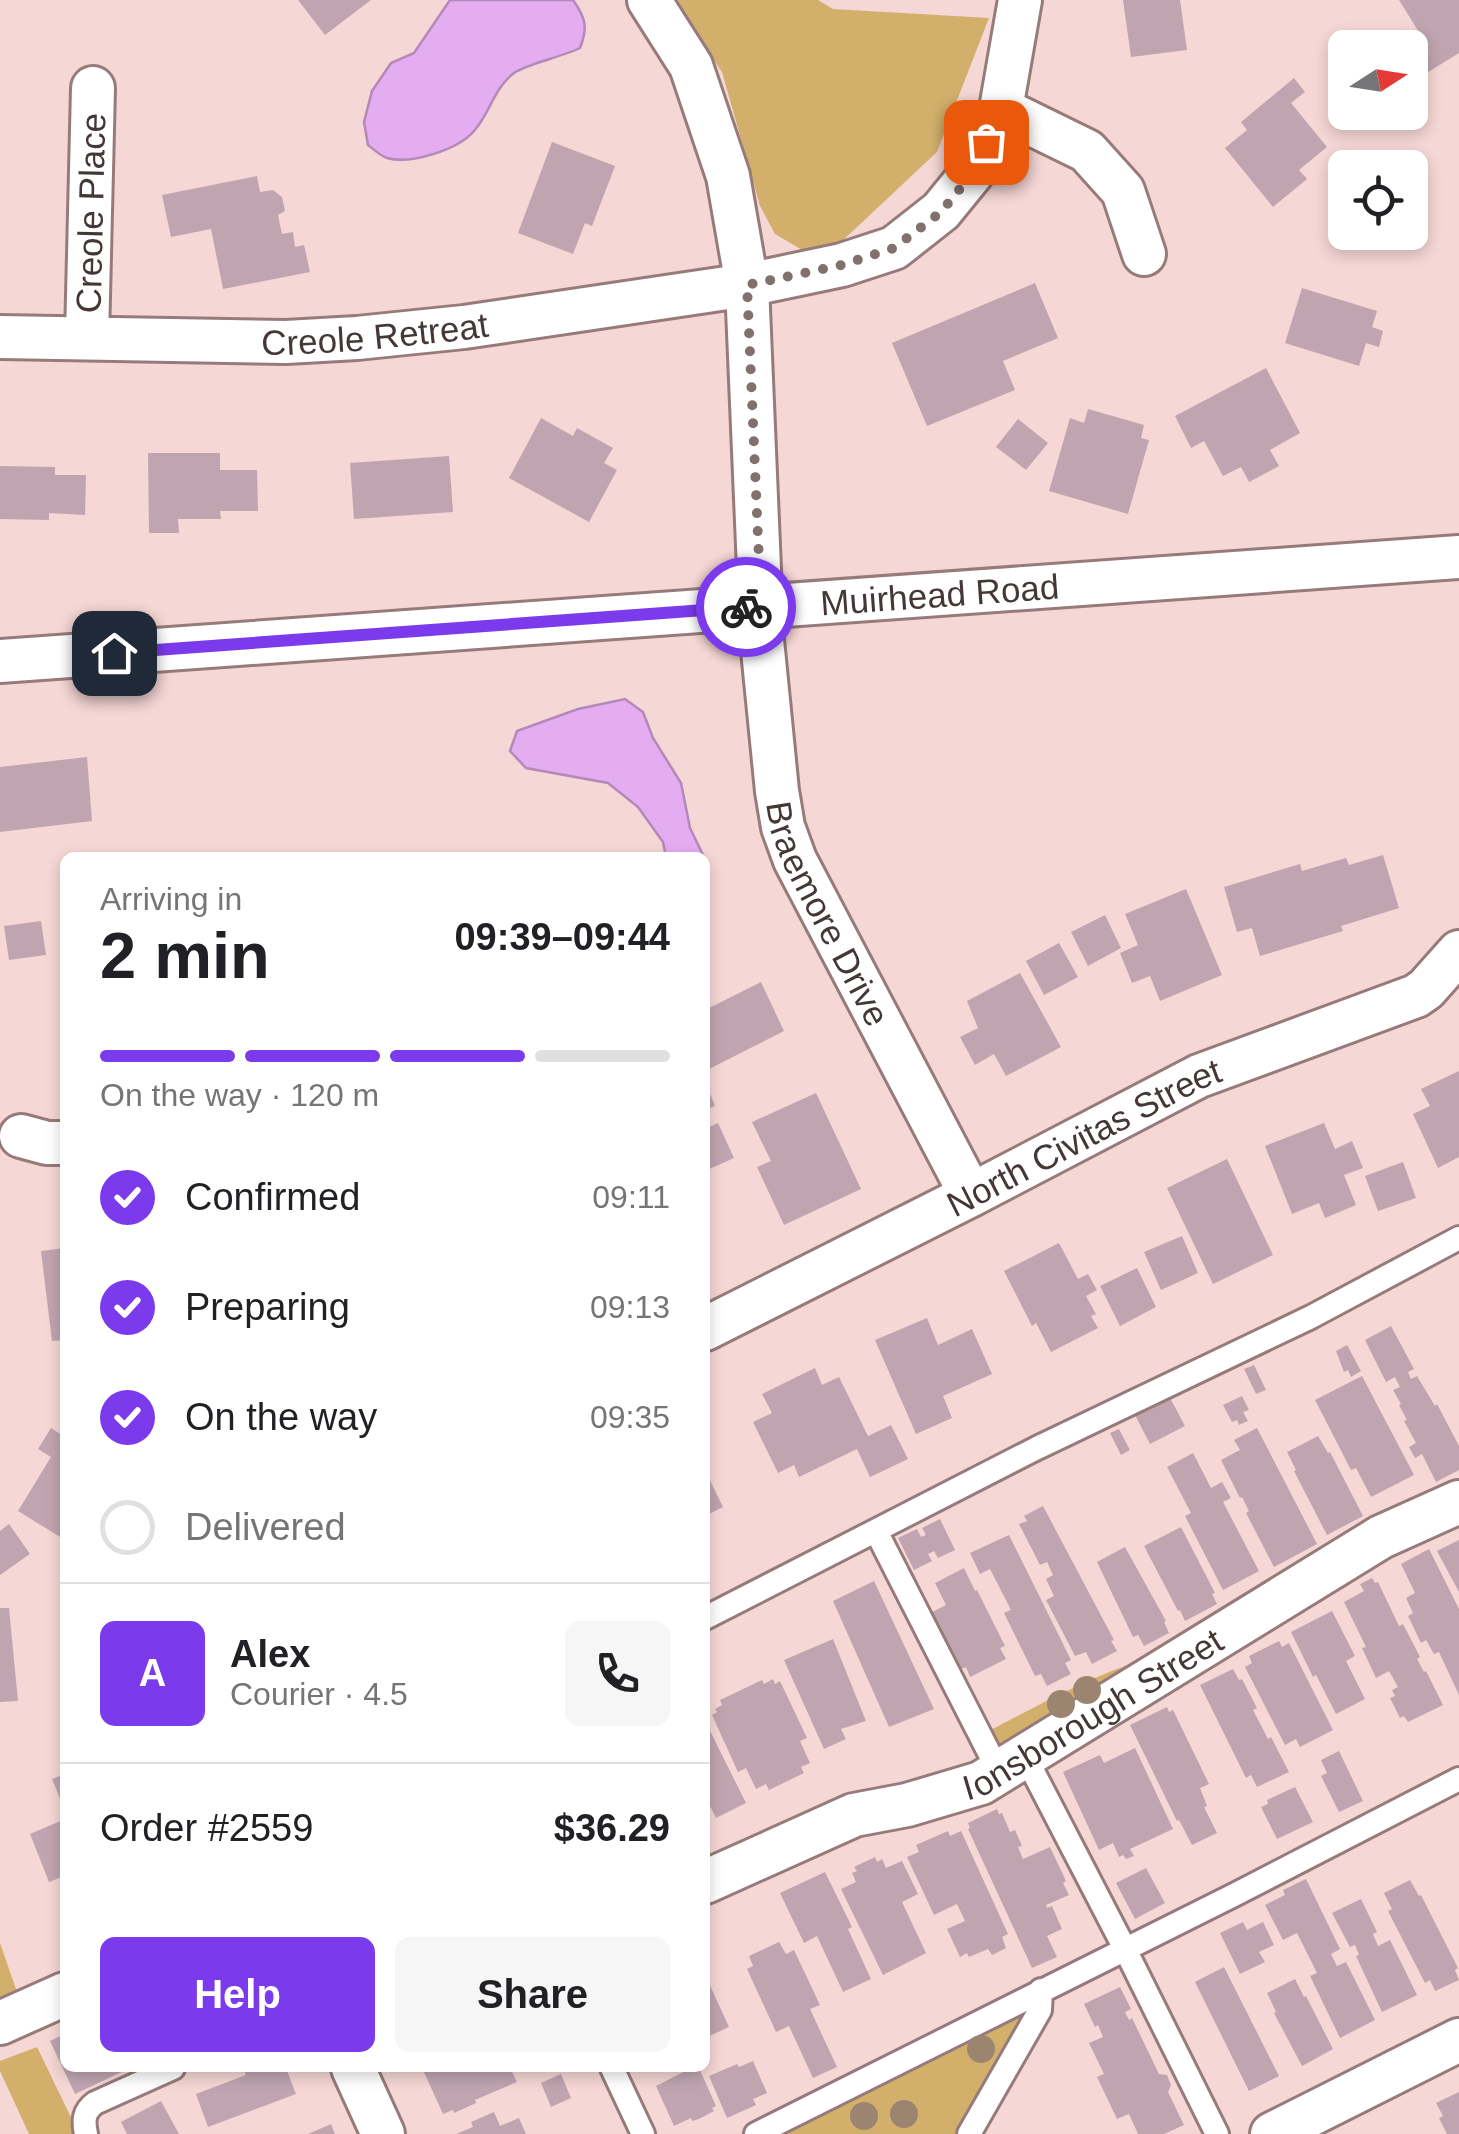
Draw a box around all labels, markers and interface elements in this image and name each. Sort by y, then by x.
north arrow [1328,30,1428,130]
map controls [1328,30,1428,250]
pin [944,100,1029,185]
street label: Creole Place [68,112,112,314]
icon: bag [959,115,1014,170]
button: locate [1328,150,1428,250]
street label: Creole Retreat [261,304,491,362]
courier [696,557,796,657]
street label: Muirhead Road [819,566,1060,622]
icon: bike [719,580,774,635]
pin [72,611,157,696]
icon: home [87,626,142,681]
street label: Braemore Drive [759,798,898,1032]
text: Arriving in [100,881,242,917]
text: 09:39–09:44 [454,916,670,958]
text: 2 min [100,919,270,992]
street label: North Civitas Street [940,1050,1226,1223]
text: On the way · 120 m [100,1077,379,1113]
icon: check [100,1170,155,1225]
text: Confirmed [185,1176,360,1218]
text: 09:11 [592,1179,670,1215]
icon: check [100,1280,155,1335]
text: Preparing [185,1286,350,1328]
text: 09:13 [590,1289,670,1325]
icon: check [100,1390,155,1445]
text: On the way [185,1396,377,1438]
text: 09:35 [590,1399,670,1435]
text: Delivered [185,1506,346,1548]
street label: Ionsborough Street [958,1620,1229,1807]
button: phone [565,1621,670,1726]
text: Alex [230,1633,310,1675]
text: A [139,1652,166,1694]
text: Courier · 4.5 [230,1676,408,1712]
text: Order #2559 [100,1807,313,1849]
text: $36.29 [554,1807,670,1849]
button: Help [100,1937,375,2052]
button: Share [395,1937,670,2052]

